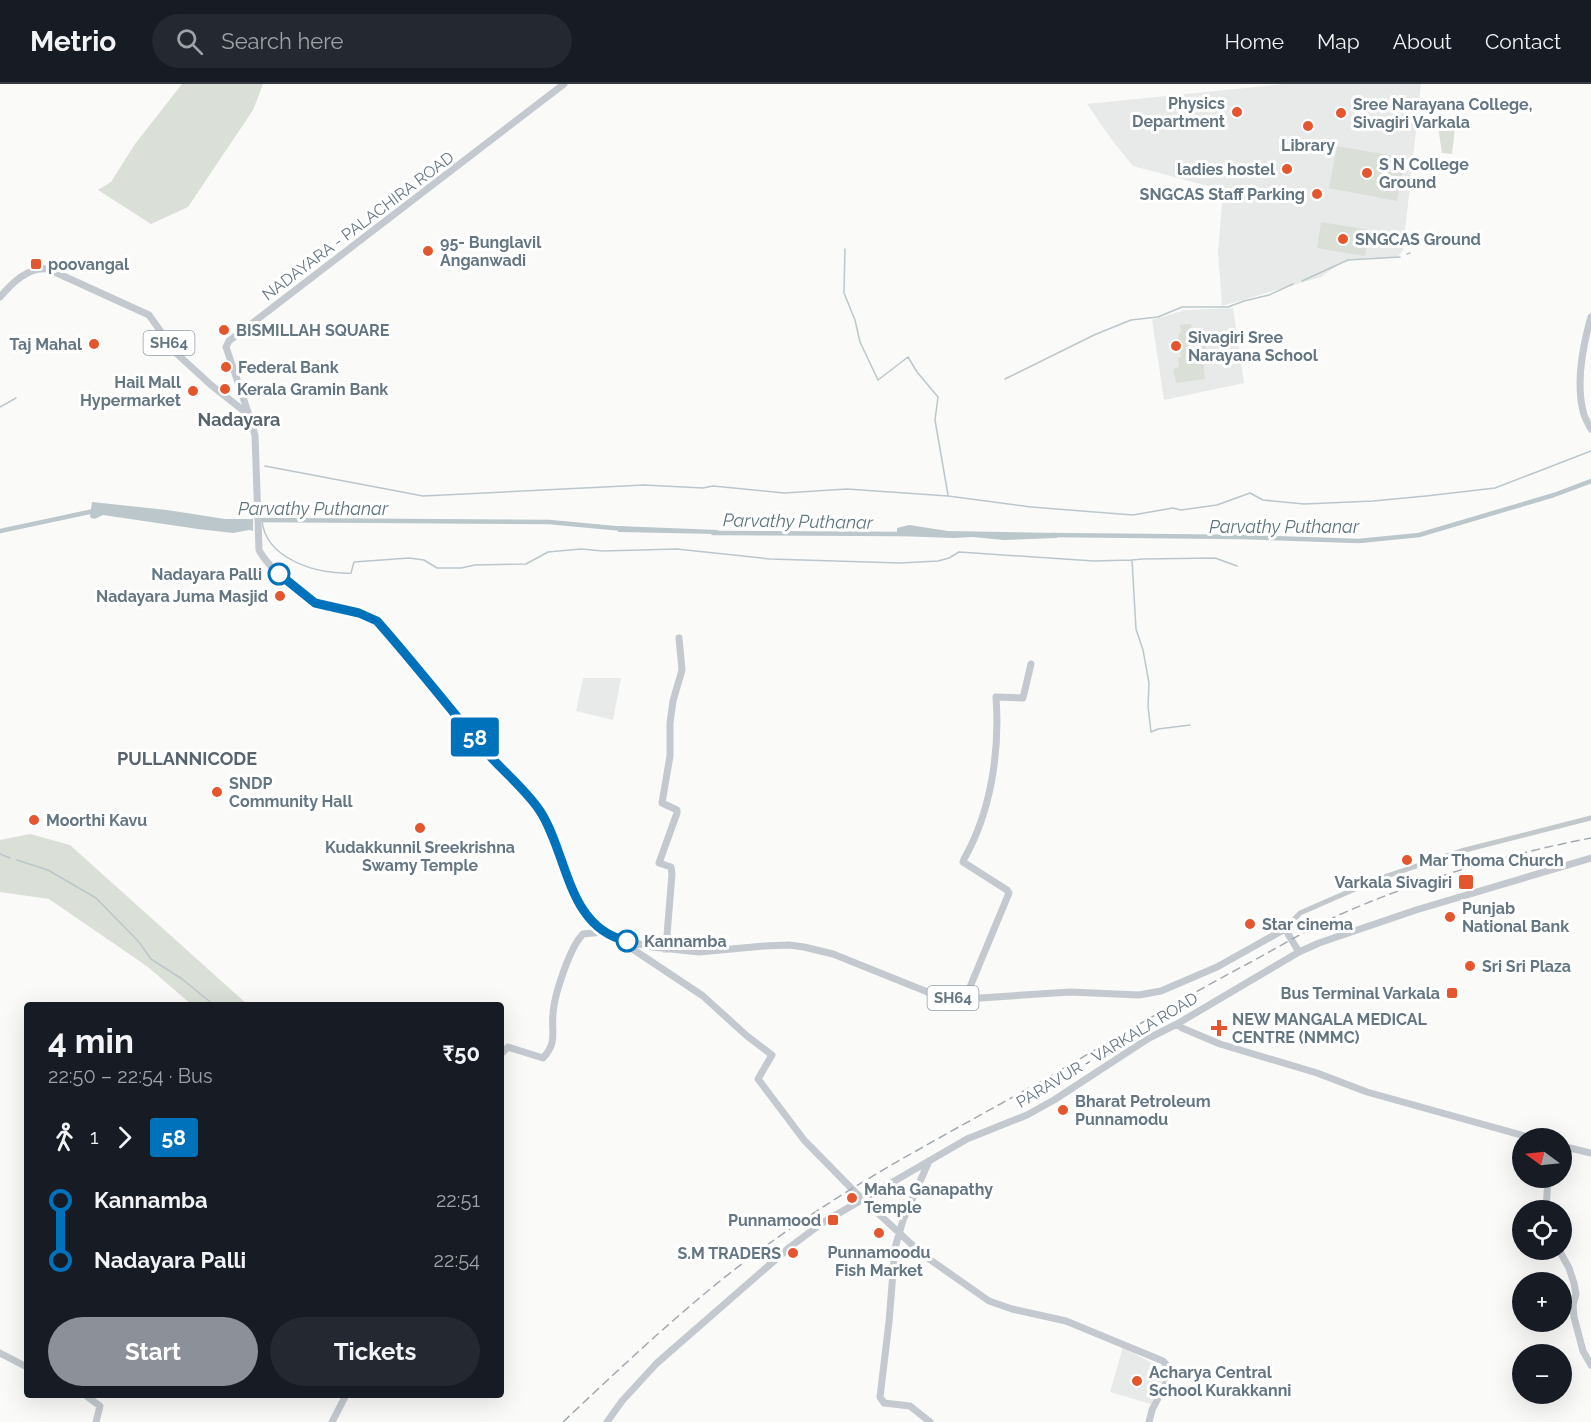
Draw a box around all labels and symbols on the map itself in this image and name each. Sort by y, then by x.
place label: Physics Department [1132,94,1225,131]
place label: Sree Narayana College, Sivagiri Varkala [1353,95,1532,132]
marker: Physics Department [1230,105,1244,119]
marker: Sree Narayana College, Sivagiri Varkala [1334,106,1348,120]
marker: Library [1301,119,1315,133]
place label: Library [1281,136,1335,155]
street label: NADAYARA - PALACHIRA ROAD [258,148,458,304]
place label: S N College Ground [1379,155,1469,192]
place label: ladies hostel [1177,160,1276,179]
marker: ladies hostel [1280,162,1294,176]
marker: S N College Ground [1360,166,1374,180]
place label: SNGCAS Staff Parking [1140,185,1305,204]
marker: SNGCAS Staff Parking [1310,187,1324,201]
place label: SNGCAS Ground [1355,230,1481,249]
marker: SNGCAS Ground [1336,232,1350,246]
place label: 95- Bunglavil Anganwadi [440,233,542,270]
marker: 95- Bunglavil Anganwadi [421,244,435,258]
place label: poovangal [48,255,130,274]
marker: poovangal [29,257,43,271]
place label: BISMILLAH SQUARE [236,321,390,340]
marker: BISMILLAH SQUARE [217,323,231,337]
place label: Sivagiri Sree Narayana School [1188,328,1319,365]
road number: SH64 [144,331,195,355]
place label: Taj Mahal [9,335,83,354]
marker: Taj Mahal [87,337,101,351]
marker: Sivagiri Sree Narayana School [1169,339,1183,353]
place label: Federal Bank [238,358,339,377]
marker: Federal Bank [219,360,233,374]
place label: Hail Mall Hypermarket [80,373,182,410]
place label: Kerala Gramin Bank [237,380,388,399]
marker: Kerala Gramin Bank [218,382,232,396]
marker: Hail Mall Hypermarket [186,384,200,398]
district label: Nadayara [198,409,280,430]
water label: Parvathy Puthanar [238,498,389,519]
water label: Parvathy Puthanar [723,509,874,533]
water label: Parvathy Puthanar [1209,516,1360,537]
marker: Nadayara Palli [268,563,290,585]
place label: Nadayara Palli [151,565,262,584]
place label: Nadayara Juma Masjid [96,587,268,606]
marker: Nadayara Juma Masjid [273,589,287,603]
line badge: 58 [448,718,502,756]
district label: PULLANNICODE [117,748,257,769]
place label: SNDP Community Hall [229,774,353,811]
marker: SNDP Community Hall [210,785,224,799]
place label: Moorthi Kavu [46,811,147,830]
marker: Moorthi Kavu [27,813,41,827]
marker: Kudakkunnil Sreekrishna Swamy Temple [413,821,427,835]
place label: Kudakkunnil Sreekrishna Swamy Temple [325,838,515,875]
place label: Mar Thoma Church [1419,851,1564,870]
marker: Mar Thoma Church [1400,853,1414,867]
place label: Varkala Sivagiri [1334,873,1452,892]
marker: Varkala Sivagiri [1457,873,1475,891]
place label: Punjab National Bank [1462,899,1569,936]
marker: Punjab National Bank [1443,910,1457,924]
place label: Star cinema [1262,915,1353,934]
marker: Star cinema [1243,917,1257,931]
marker: Kannamba [616,930,638,952]
place label: Kannamba [644,932,727,951]
place label: Sri Sri Plaza [1482,957,1571,976]
marker: Sri Sri Plaza [1463,959,1477,973]
place label: Bus Terminal Varkala [1281,984,1440,1003]
road number: SH64 [928,986,978,1010]
marker: Bus Terminal Varkala [1445,986,1459,1000]
street label: PARAVUR - VARKALA ROAD [1013,988,1201,1112]
place label: NEW MANGALA MEDICAL CENTRE (NMMC) [1232,1010,1428,1047]
marker: NEW MANGALA MEDICAL CENTRE (NMMC) [1210,1019,1228,1037]
place label: Bharat Petroleum Punnamodu [1075,1092,1211,1129]
marker: Bharat Petroleum Punnamodu [1056,1103,1070,1117]
north arrow [1512,1128,1572,1188]
place label: Maha Ganapathy Temple [864,1180,993,1217]
marker: Maha Ganapathy Temple [845,1191,859,1205]
place label: Punnamood [728,1211,821,1230]
marker: Punnamood [826,1213,840,1227]
marker: Punnamoodu Fish Market [872,1226,886,1240]
place label: Punnamoodu Fish Market [828,1243,931,1280]
place label: S.M TRADERS [678,1244,781,1263]
marker: S.M TRADERS [786,1246,800,1260]
place label: Acharya Central School Kurakkanni [1149,1363,1291,1400]
marker: Acharya Central School Kurakkanni [1130,1374,1144,1388]

